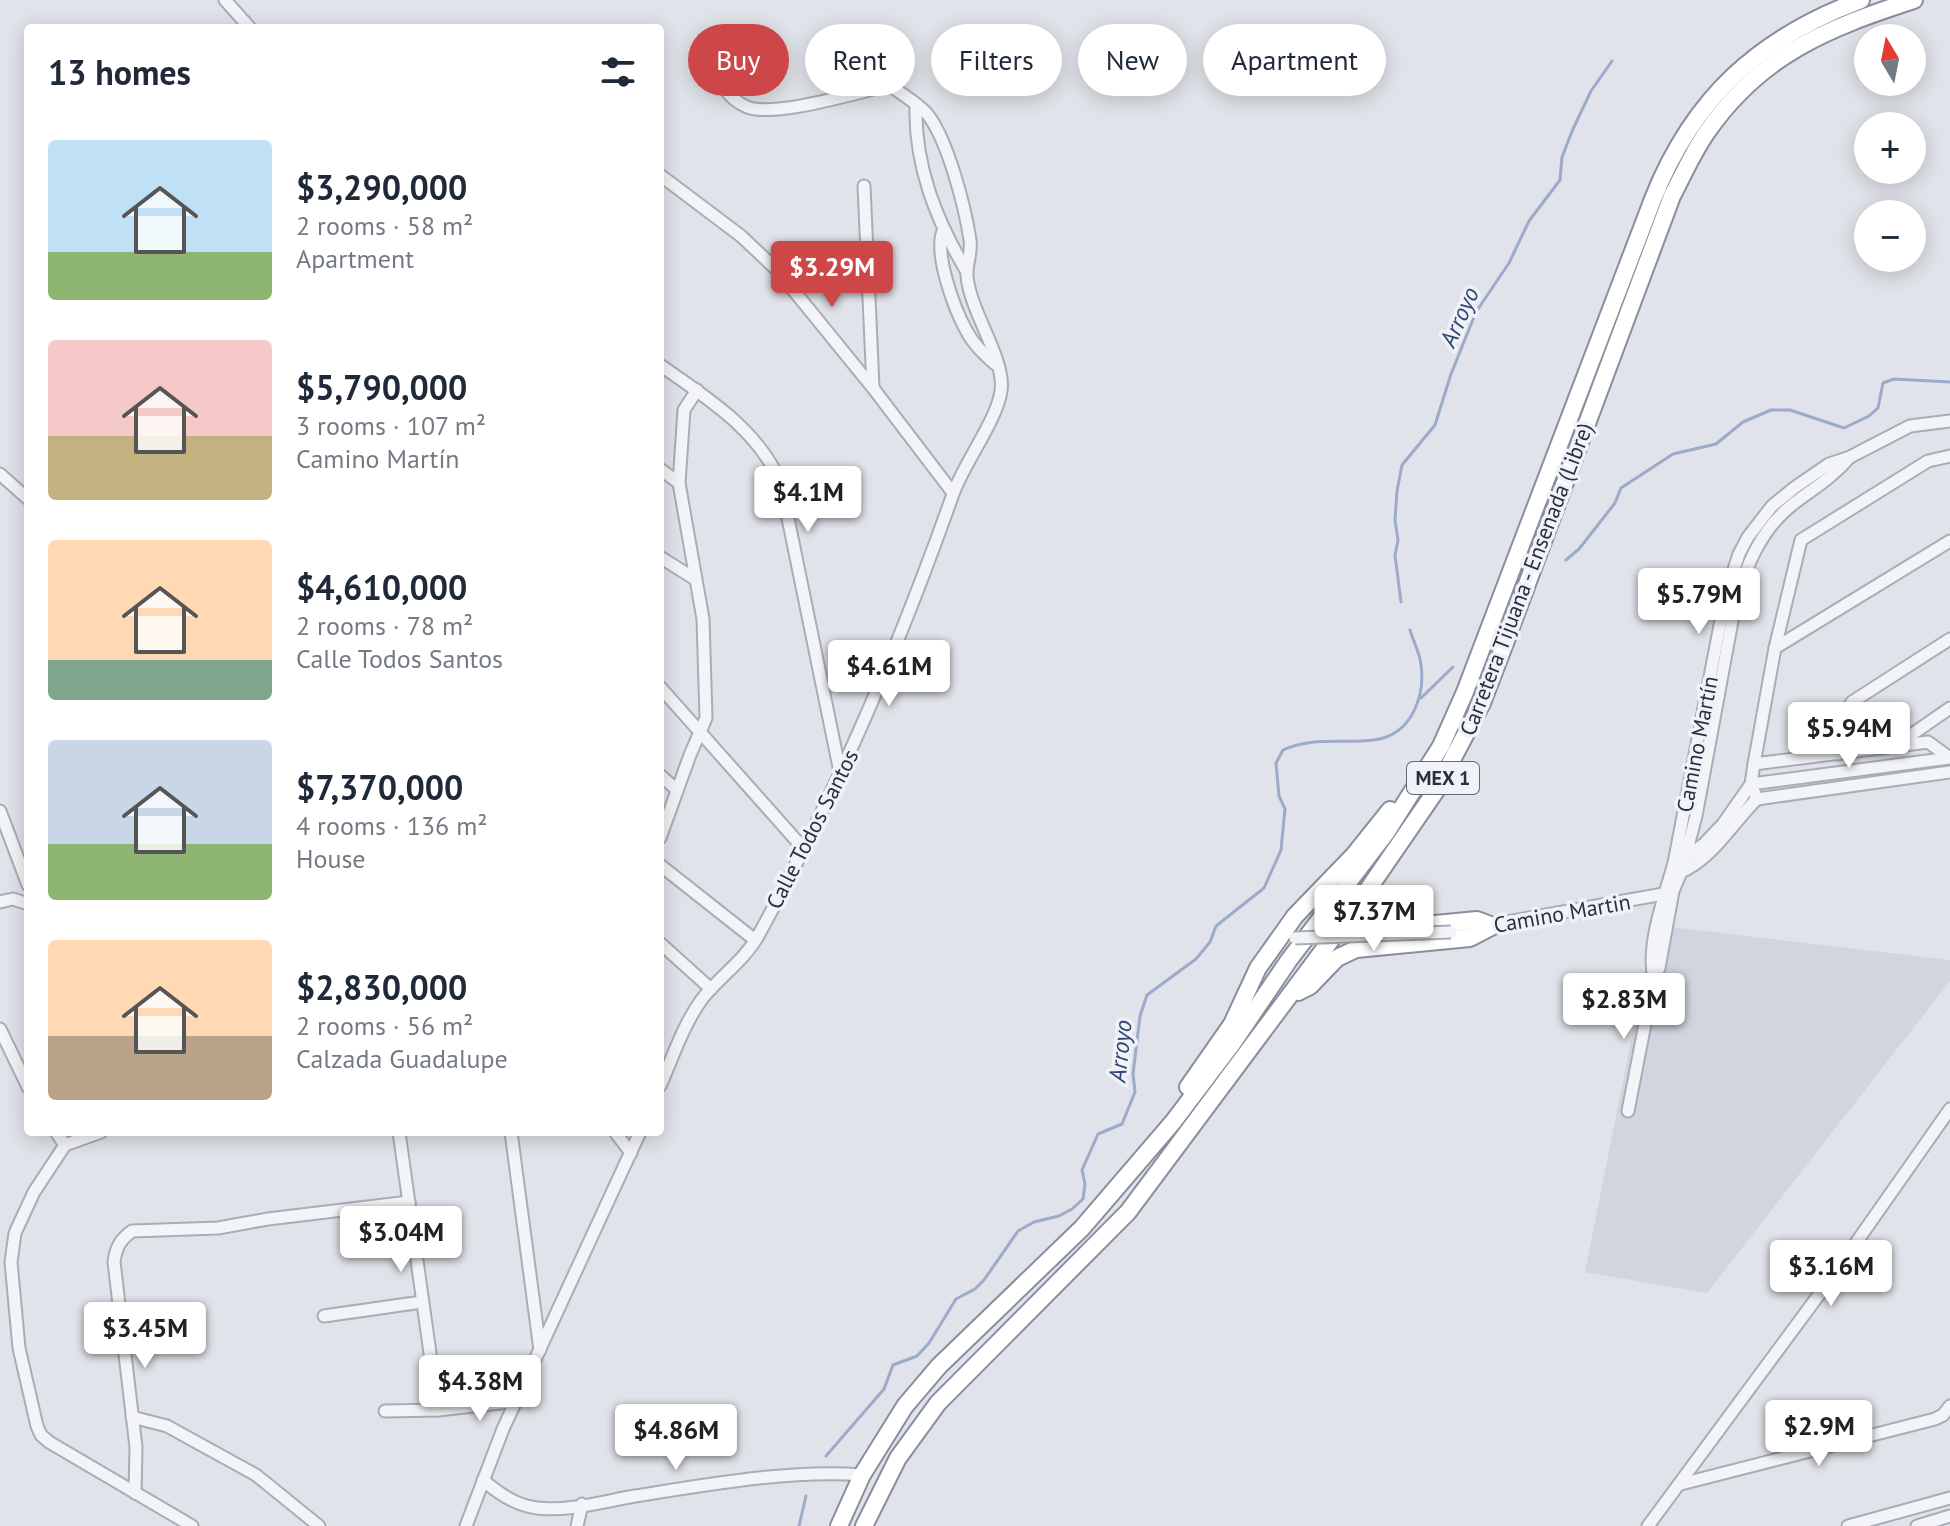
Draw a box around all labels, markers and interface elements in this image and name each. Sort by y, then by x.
chip: Buy [688,24,789,96]
chip: Rent [805,24,915,96]
chip: Filters [931,24,1062,96]
chip: New [1078,24,1187,96]
chip: Apartment [1203,24,1386,96]
north arrow [1854,24,1926,96]
map controls [1854,24,1926,272]
text: 13 homes [48,50,191,94]
icon: filters [596,50,640,94]
button: + [1854,112,1926,184]
text: $3,290,000 [296,165,467,209]
icon: home [112,172,208,268]
button: − [1854,200,1926,272]
text: 2 rooms · 58 m² [296,209,473,242]
pin: $3.29M [767,241,897,309]
text: Apartment [296,242,414,275]
text: $3.29M [789,250,875,283]
water label: Arroyo [1432,282,1486,353]
text: $5,790,000 [296,365,467,409]
icon: home [112,372,208,468]
text: 3 rooms · 107 m² [296,409,486,442]
street label: Carretera Tijuana - Ensenada (Libre) [1453,419,1599,739]
text: Camino Martín [296,442,460,475]
pin: $4.1M [752,466,864,534]
text: $4.1M [772,475,844,508]
text: $4,610,000 [296,565,467,609]
pin: $5.79M [1634,568,1764,636]
icon: home [112,572,208,668]
text: $5.79M [1656,577,1742,610]
text: 2 rooms · 78 m² [296,609,473,642]
pin: $4.61M [824,640,954,708]
text: Calle Todos Santos [296,642,503,675]
text: $4.61M [846,649,932,682]
street label: Camino Martín [1670,673,1724,815]
pin: $5.94M [1784,702,1914,770]
text: $5.94M [1806,711,1892,744]
street label: Calle Todos Santos [760,745,864,913]
road number: MEX 1 [1407,762,1479,794]
text: $7,370,000 [296,765,463,809]
icon: home [112,772,208,868]
text: 4 rooms · 136 m² [296,809,488,842]
text: House [296,842,366,875]
pin: $7.37M [1309,885,1439,953]
street label: Camino Martin [1491,887,1633,939]
text: $7.37M [1332,894,1416,927]
text: $2,830,000 [296,965,467,1009]
icon: home [112,972,208,1068]
pin: $2.83M [1559,973,1689,1041]
text: $2.83M [1581,982,1667,1015]
text: 2 rooms · 56 m² [296,1009,473,1042]
water label: Arroyo [1101,1018,1139,1085]
text: Calzada Guadalupe [296,1042,508,1075]
pin: $3.04M [336,1206,466,1274]
text: $3.04M [358,1215,444,1248]
pin: $3.16M [1766,1240,1896,1308]
text: $3.16M [1788,1249,1874,1282]
pin: $3.45M [80,1302,210,1370]
text: $3.45M [102,1311,188,1344]
pin: $4.38M [415,1355,545,1423]
text: $4.38M [437,1364,523,1397]
pin: $2.9M [1763,1400,1875,1468]
pin: $4.86M [611,1404,741,1472]
text: $2.9M [1783,1409,1855,1442]
text: $4.86M [633,1413,719,1446]

